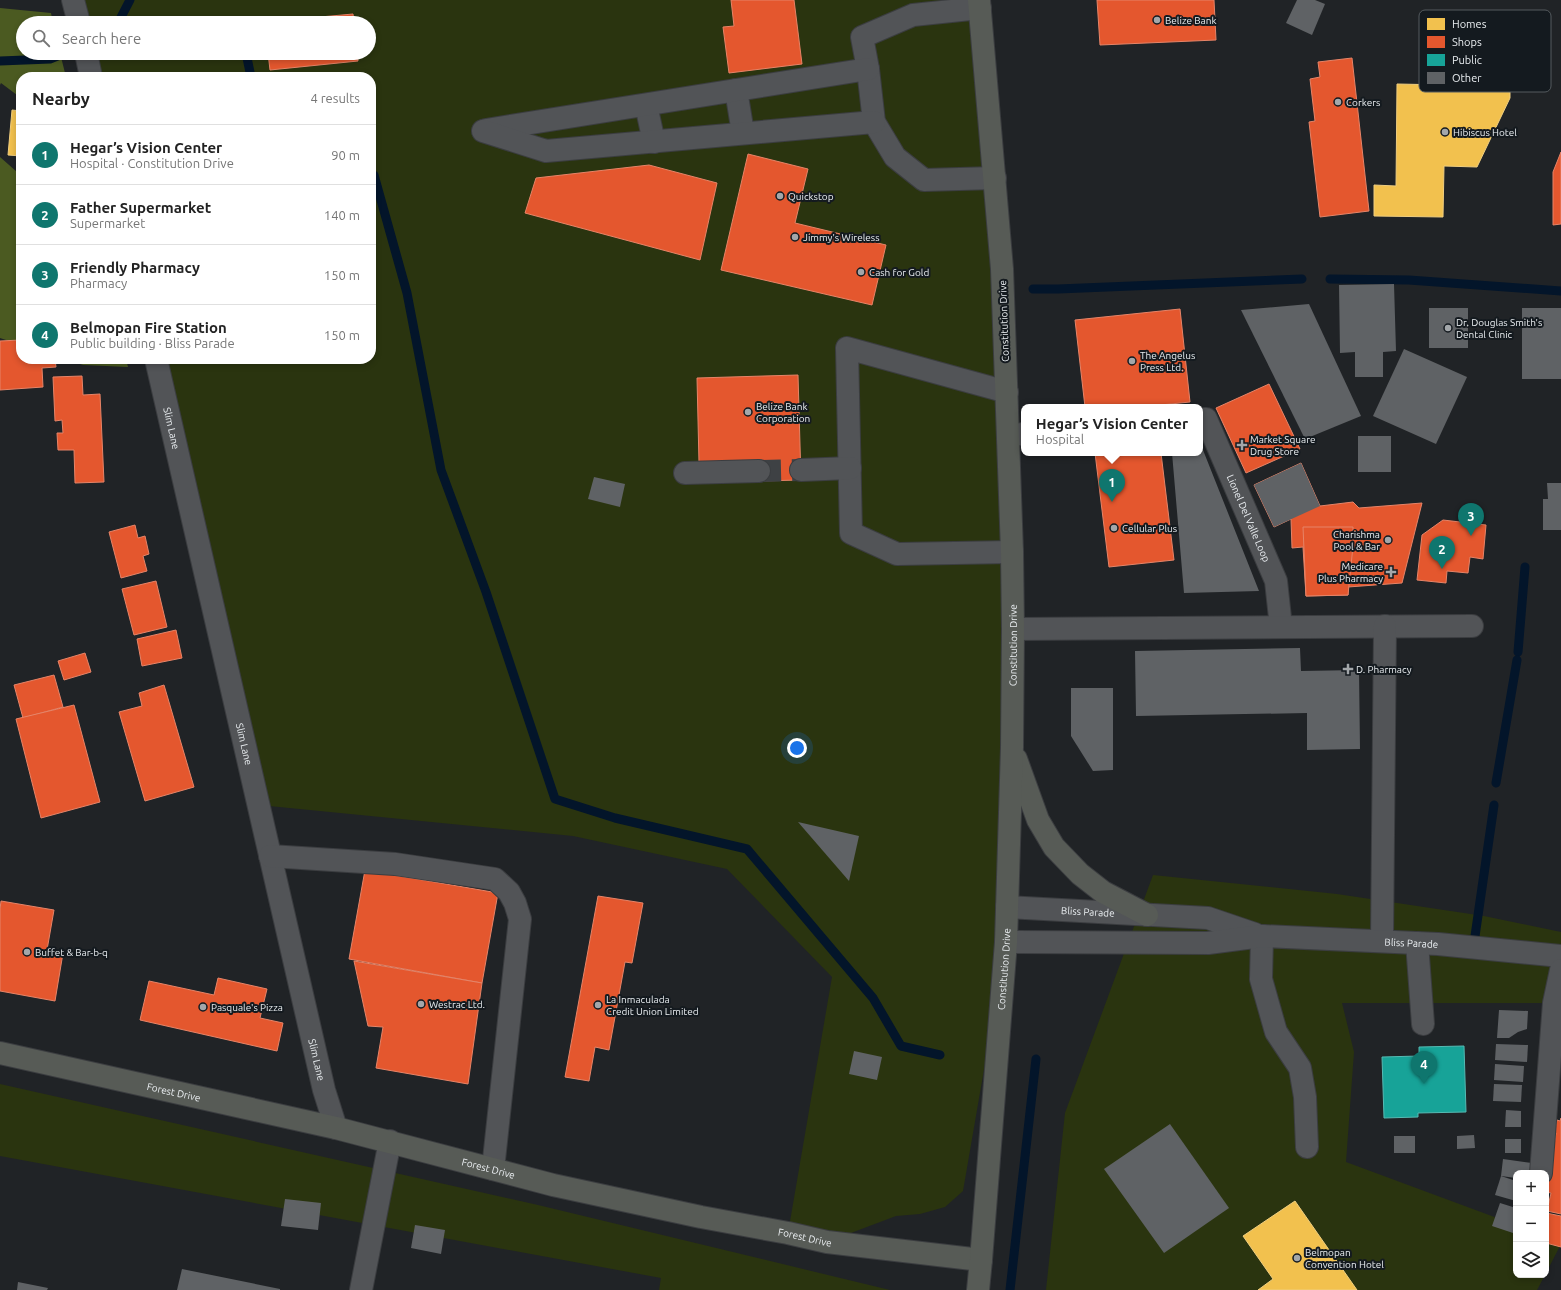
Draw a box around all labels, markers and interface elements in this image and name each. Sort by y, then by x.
legend [1419,10,1551,92]
marker: Belize Bank [1152,15,1162,25]
place label: Belize Bank [1165,15,1217,26]
search box [16,16,376,60]
text: Homes [1452,18,1487,30]
icon: search [30,27,52,49]
text: Search here [62,30,141,47]
text: Shops [1452,36,1482,48]
text: Public [1452,54,1482,66]
text: Other [1452,72,1482,84]
text: Nearby [32,89,90,108]
text: 4 results [310,91,360,105]
marker: Corkers [1333,97,1343,107]
place label: Corkers [1346,97,1380,108]
marker: Hibiscus Hotel [1440,127,1450,137]
place label: Hibiscus Hotel [1453,127,1517,138]
text: Hegar’s Vision Center [70,139,222,156]
text: 1 [41,148,49,162]
text: 90 m [331,148,360,162]
text: Hospital · Constitution Drive [70,156,234,170]
marker: Quickstop [775,191,785,201]
place label: Quickstop [788,191,834,202]
text: Father Supermarket [70,199,211,216]
text: 2 [41,208,49,222]
text: 140 m [324,208,360,222]
text: Supermarket [70,216,145,230]
marker: Jimmy's Wireless [790,232,800,242]
place label: Jimmy's Wireless [803,232,879,243]
text: Friendly Pharmacy [70,259,200,276]
marker: Cash for Gold [856,267,866,277]
place label: Cash for Gold [869,267,929,278]
text: 3 [41,268,49,282]
text: 150 m [324,268,360,282]
text: Pharmacy [70,276,127,290]
street label: Constitution Drive [997,280,1011,362]
place label: Dr. Douglas Smith's Dental Clinic [1456,317,1542,340]
text: Belmopan Fire Station [70,319,227,336]
marker: Dr. Douglas Smith's Dental Clinic [1443,323,1453,333]
text: 4 [41,328,49,342]
text: 150 m [324,328,360,342]
text: Public building · Bliss Parade [70,336,235,350]
place label: The Angelus Press Ltd. [1140,350,1195,373]
marker: The Angelus Press Ltd. [1127,356,1137,366]
place label: Belize Bank Corporation [756,401,810,424]
popup [1021,404,1203,456]
street label: Slim Lane [162,406,182,450]
marker: Belize Bank Corporation [743,407,753,417]
text: Hegar’s Vision Center [1036,415,1188,432]
text: Hospital [1036,432,1084,446]
place label: Market Square Drug Store [1250,434,1315,457]
marker: Market Square Drug Store [1237,440,1247,450]
pin: 1 [1099,469,1125,502]
street label: Lionel Del Valle Loop [1225,473,1273,564]
pin: 3 [1458,503,1484,536]
marker: Cellular Plus [1109,523,1119,533]
place label: Cellular Plus [1122,523,1177,534]
place label: Charishma Pool & Bar [1333,529,1380,552]
marker: Charishma Pool & Bar [1383,535,1393,545]
pin: 2 [1429,536,1455,569]
place label: Medicare Plus Pharmacy [1318,561,1383,584]
marker: Medicare Plus Pharmacy [1386,567,1396,577]
street label: Constitution Drive [1007,604,1019,686]
marker: D. Pharmacy [1343,664,1353,674]
place label: D. Pharmacy [1356,664,1412,675]
street label: Slim Lane [234,722,255,766]
your location [787,738,807,758]
street label: Bliss Parade [1061,904,1115,918]
street label: Constitution Drive [995,928,1012,1010]
street label: Bliss Parade [1384,936,1438,950]
marker: Buffet & Bar-b-q [22,947,32,957]
place label: Buffet & Bar-b-q [35,947,108,958]
place label: La Inmaculada Credit Union Limited [606,994,699,1017]
marker: Westrac Ltd. [416,999,426,1009]
place label: Westrac Ltd. [429,999,485,1010]
marker: La Inmaculada Credit Union Limited [593,1000,603,1010]
marker: Pasquale's Pizza [198,1002,208,1012]
place label: Pasquale's Pizza [211,1002,283,1013]
street label: Slim Lane [307,1038,327,1082]
pin: 4 [1411,1051,1437,1084]
street label: Forest Drive [146,1080,202,1103]
street label: Forest Drive [461,1156,516,1180]
map controls [1513,1170,1549,1278]
button: + [1513,1170,1549,1206]
button: − [1513,1206,1549,1242]
street label: Forest Drive [777,1226,832,1248]
button: layers [1513,1242,1549,1278]
place label: Belmopan Convention Hotel [1305,1247,1384,1270]
marker: Belmopan Convention Hotel [1292,1253,1302,1263]

